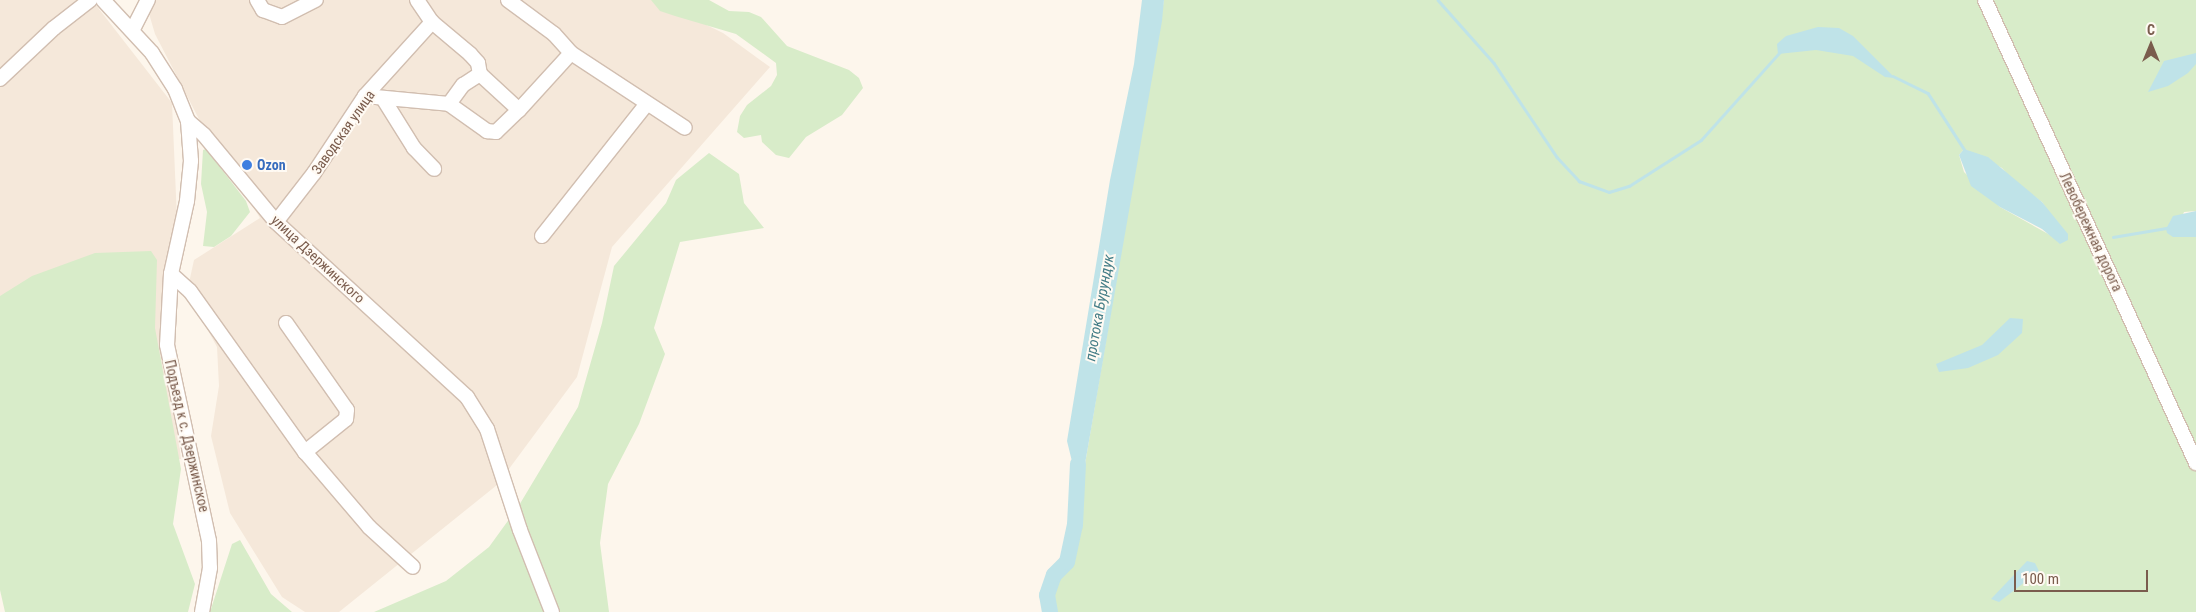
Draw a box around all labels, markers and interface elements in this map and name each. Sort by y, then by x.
north arrow [2126,20,2176,70]
text: С [2147,22,2155,38]
street label: Заводская улица [308,87,378,177]
place label: Ozon [257,157,286,173]
marker: Ozon [241,159,253,171]
street label: Левобережная дорога [2056,170,2126,294]
street label: улица Дзержинского [268,211,368,307]
water label: протока Бурундук [1082,253,1118,363]
street label: Подъезд к с. Дзержинское [161,358,213,514]
scale bar [2016,560,2150,592]
text: 100 m [2022,570,2059,588]

